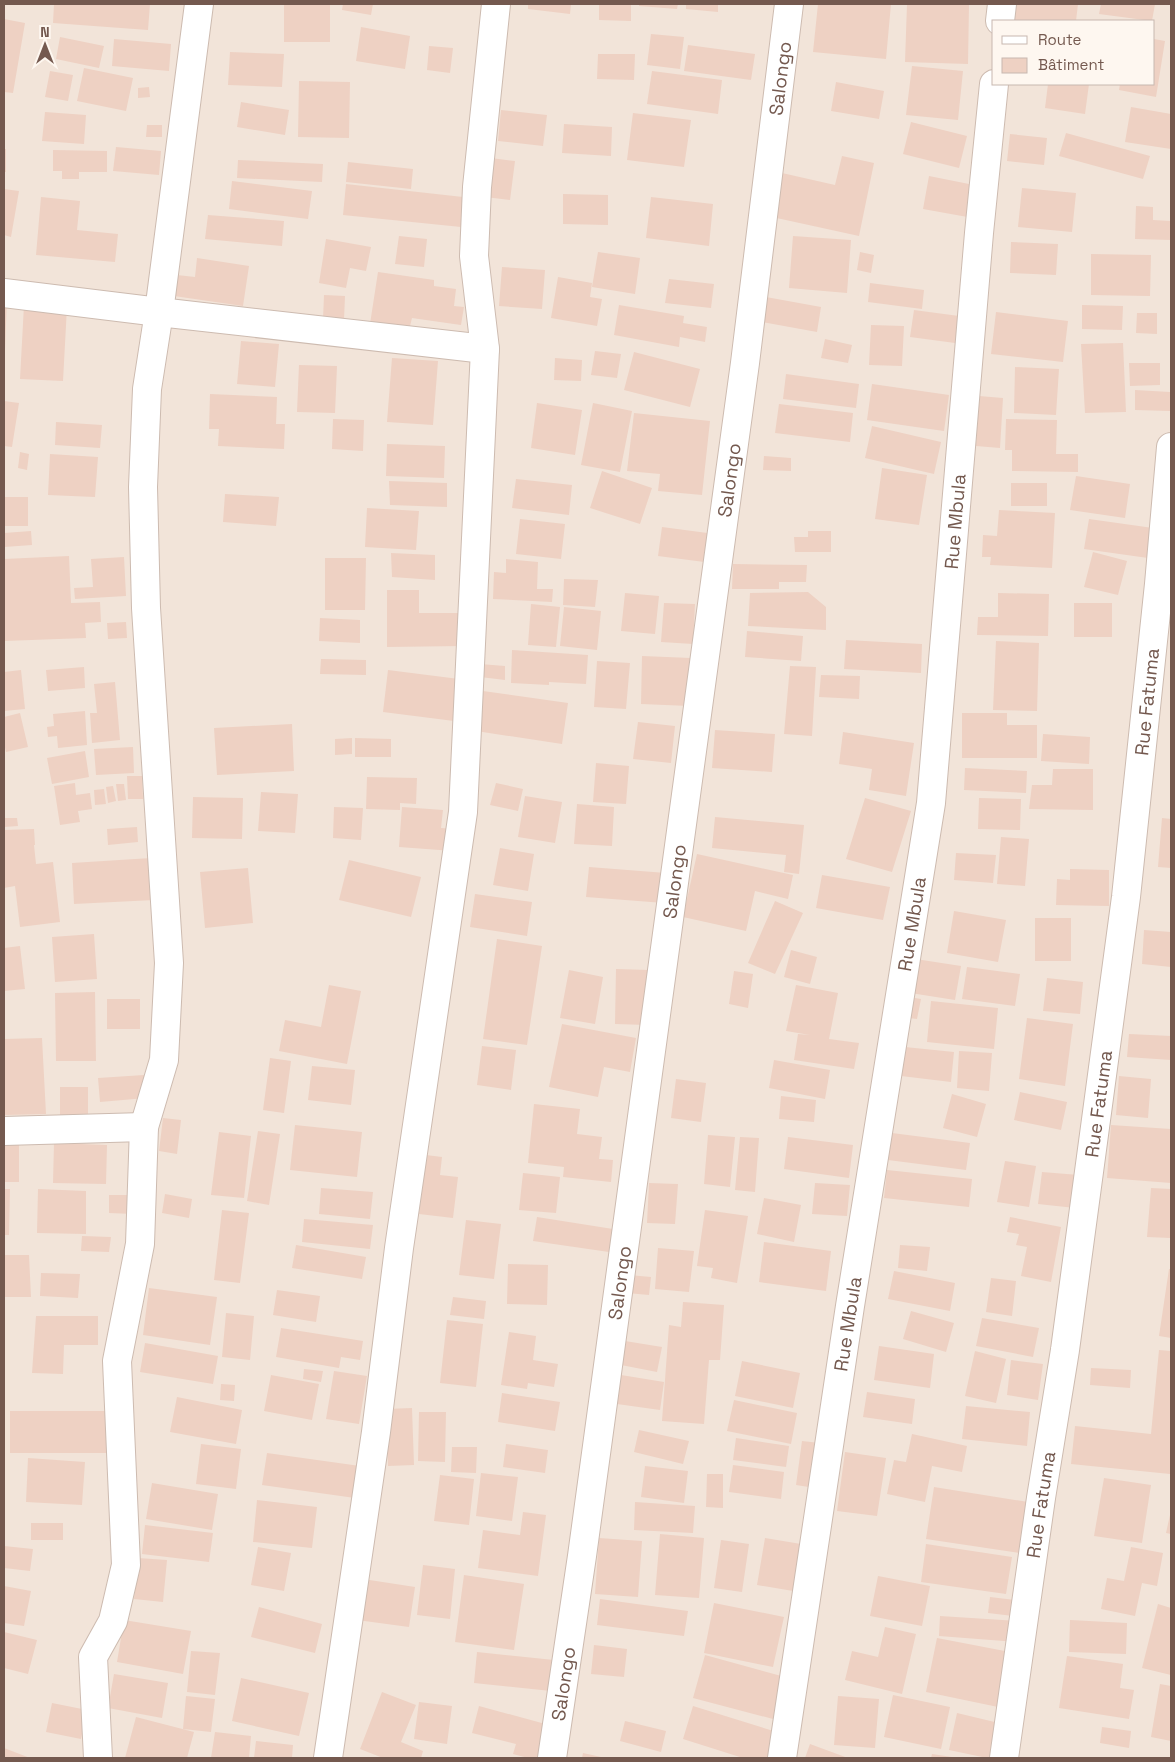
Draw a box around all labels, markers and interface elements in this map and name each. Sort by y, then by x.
north arrow [20,20,70,70]
legend [992,20,1155,85]
text: N [40,23,50,41]
text: Route [1038,30,1082,49]
street label: Salongo [763,40,797,117]
text: Bâtiment [1038,55,1104,74]
street label: Salongo [712,442,746,519]
street label: Rue Mbula [938,473,971,570]
street label: Rue Fatuma [1129,647,1165,757]
street label: Salongo [657,843,692,920]
street label: Rue Mbula [892,875,931,973]
street label: Rue Fatuma [1079,1049,1118,1159]
street label: Salongo [602,1244,637,1321]
street label: Rue Mbula [828,1275,867,1373]
street label: Rue Fatuma [1020,1449,1061,1560]
street label: Salongo [545,1645,581,1723]

